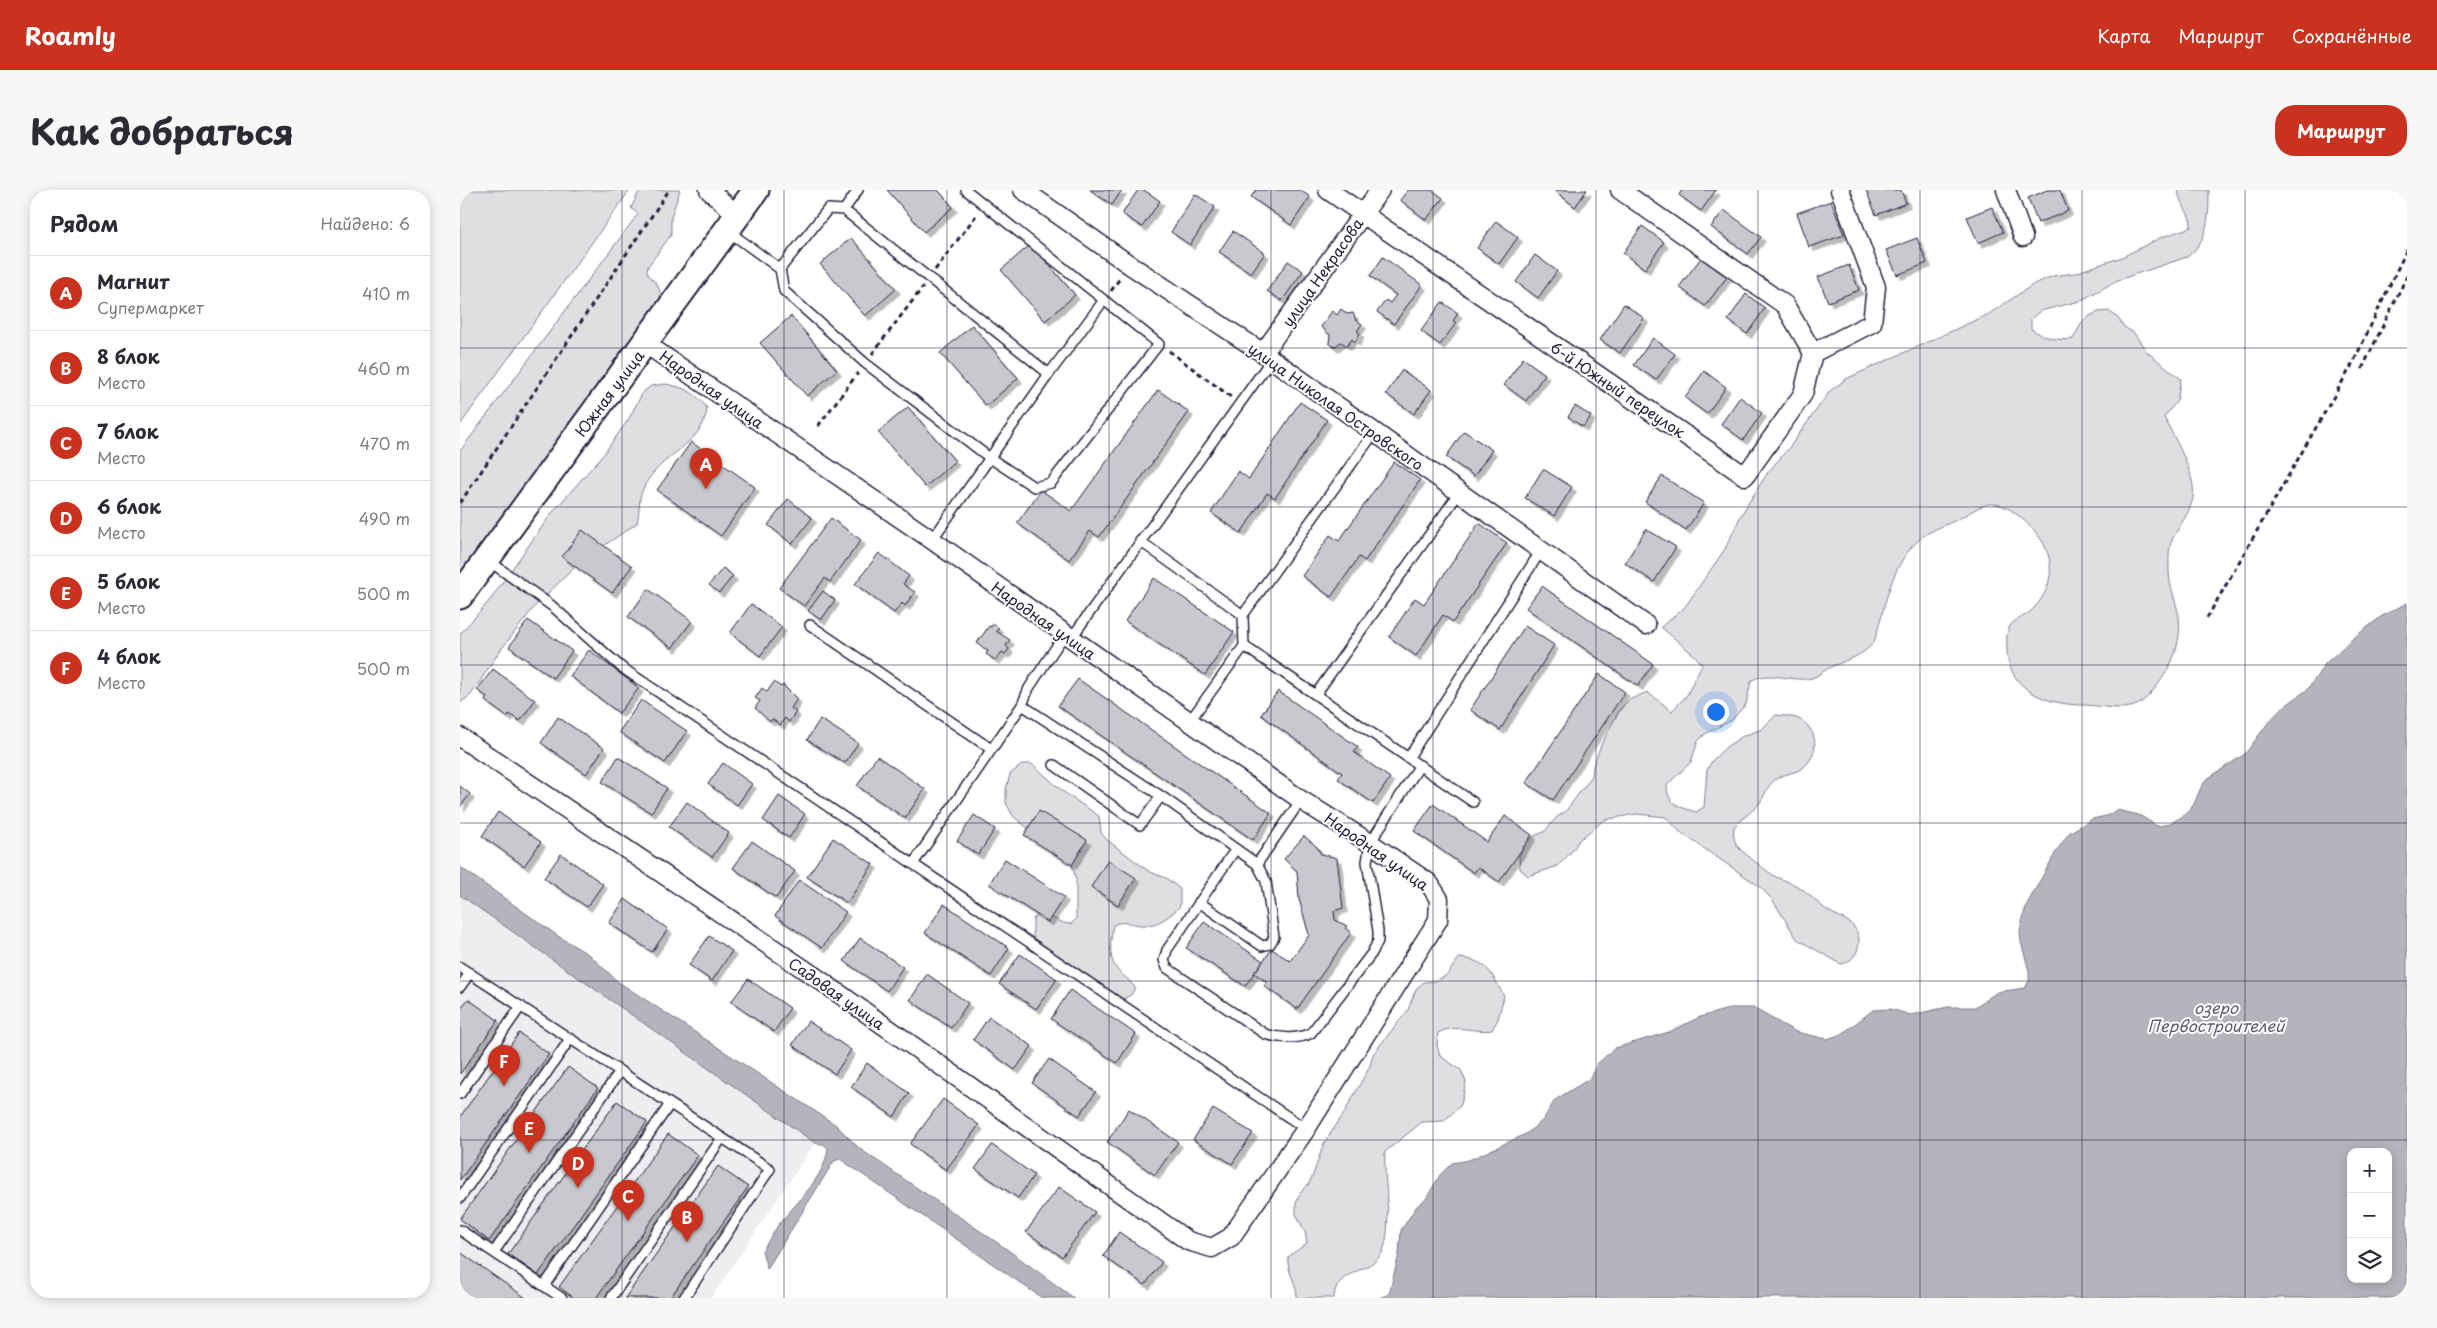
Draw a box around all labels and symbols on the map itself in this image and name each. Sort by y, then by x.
street label: улица Некрасова [1276,212,1369,331]
street label: 6-й Южный переулок [1546,335,1690,443]
street label: улица Николая Островского [1244,336,1428,476]
street label: Южная улица [569,344,650,441]
street label: Народная улица [655,344,769,434]
pin: A [690,448,722,489]
street label: Народная улица [987,575,1101,665]
your location [1703,699,1729,725]
street label: Народная улица [1320,806,1434,896]
street label: Садовая улица [784,951,890,1035]
water label: озеро Первостроителей [2148,995,2286,1037]
pin: F [488,1045,520,1086]
pin: E [513,1112,545,1153]
pin: D [562,1147,594,1188]
pin: C [612,1180,644,1221]
pin: B [671,1201,703,1242]

